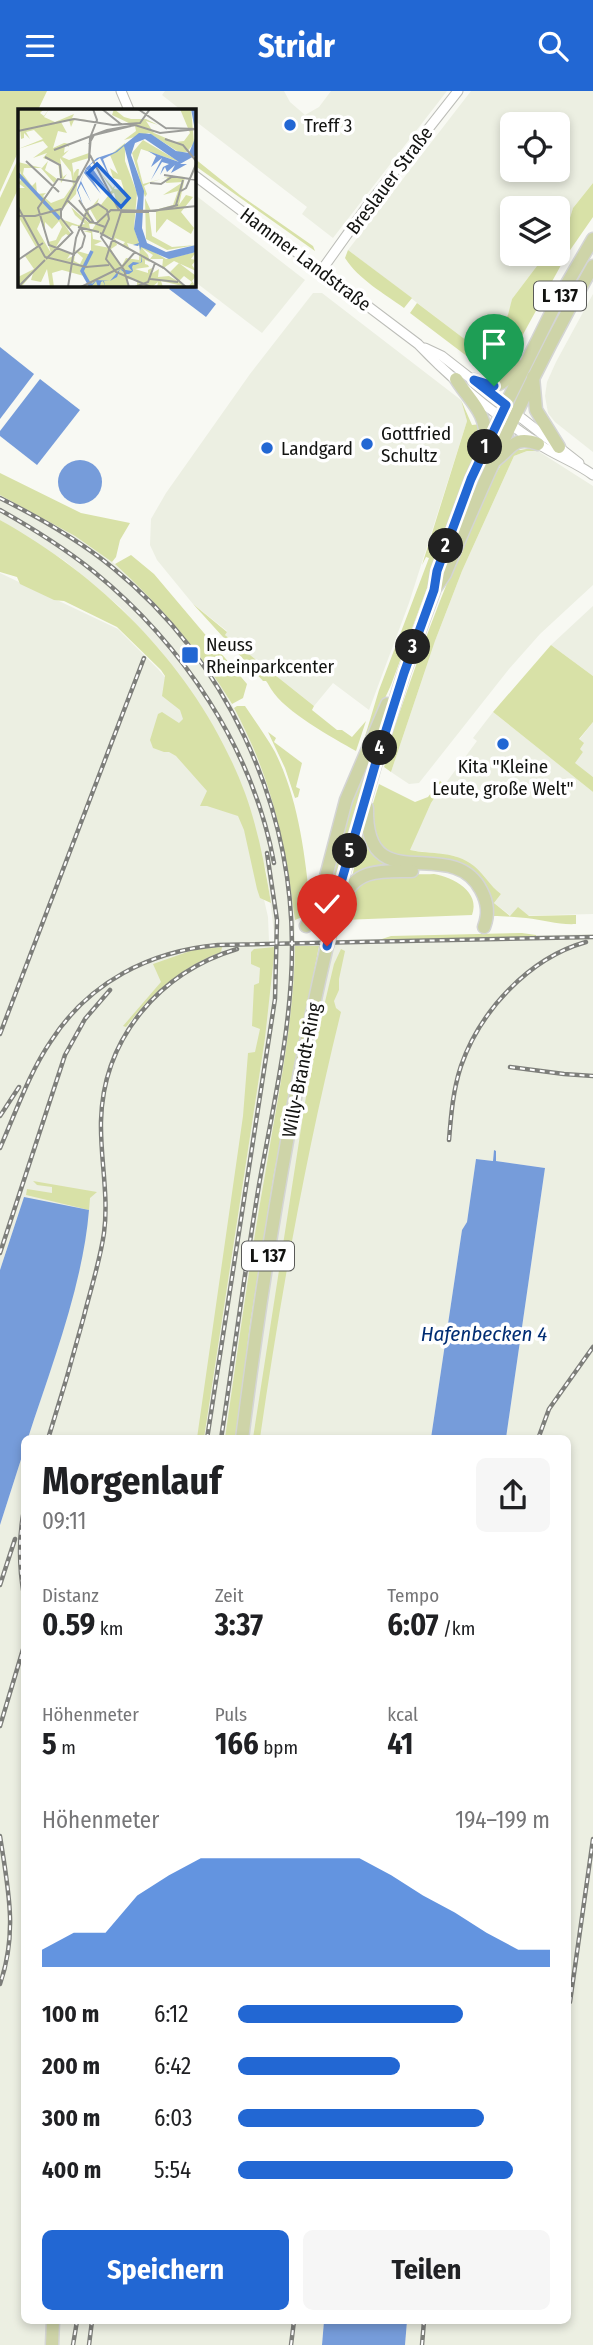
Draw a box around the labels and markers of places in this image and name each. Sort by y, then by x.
place label: Treff 3 [304,114,352,137]
marker: Treff 3 [282,117,298,133]
pin [464,314,524,386]
place label: Gottfried Schultz [381,422,451,467]
pin: 1 [468,429,503,465]
marker: Gottfried Schultz [359,436,375,452]
place label: Landgard [281,437,353,460]
marker: Landgard [259,440,275,456]
pin: 2 [428,529,464,563]
pin: 3 [396,629,430,665]
place label: Neuss Rheinparkcenter [206,633,335,678]
marker: Neuss Rheinparkcenter [180,645,200,665]
pin: 4 [362,731,398,765]
marker: Kita "Kleine Leute, große Welt" [495,736,511,752]
place label: Kita "Kleine Leute, große Welt" [432,755,574,800]
pin: 5 [332,833,368,869]
pin [297,874,357,946]

